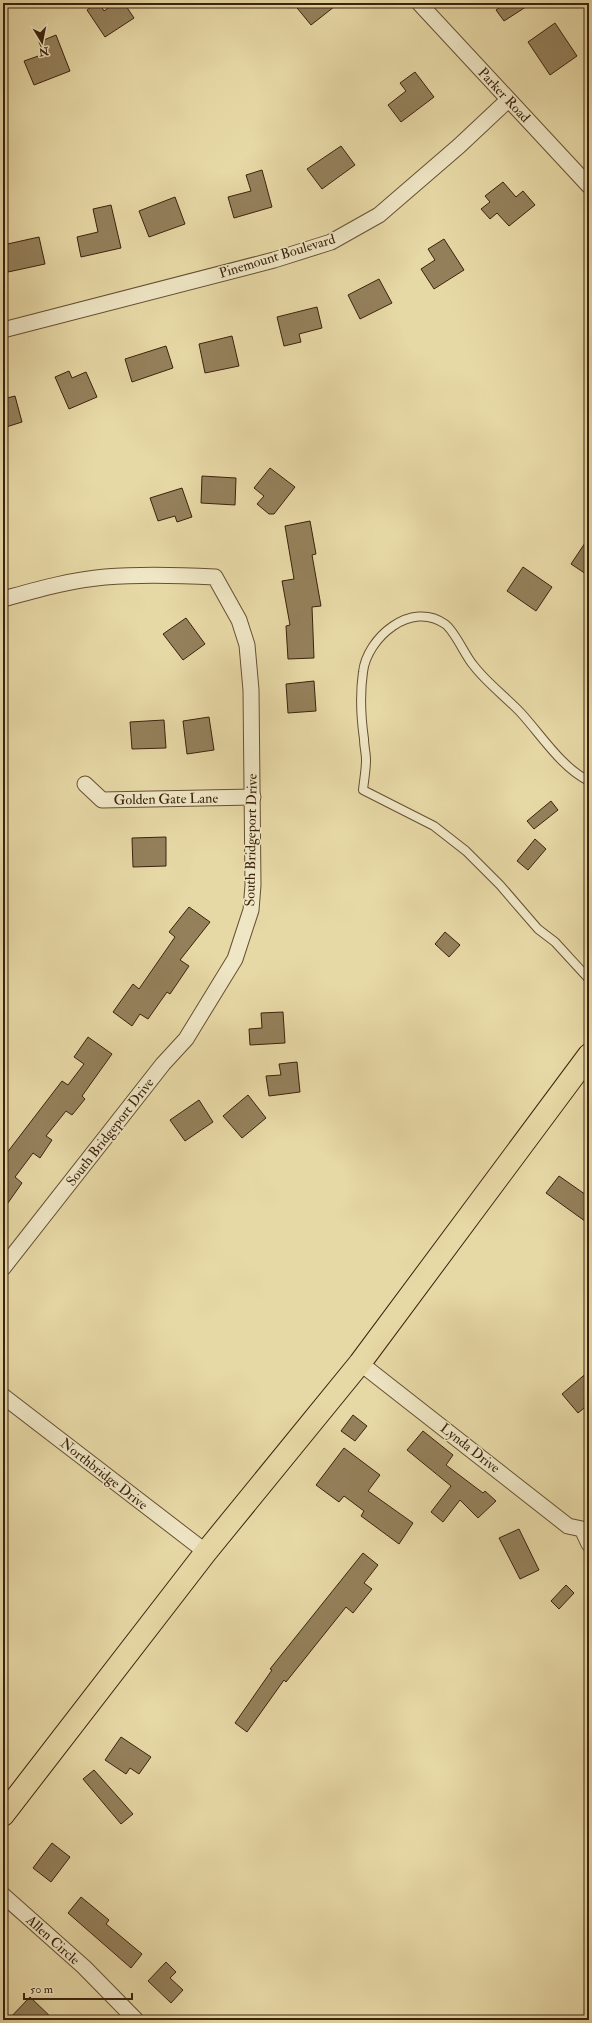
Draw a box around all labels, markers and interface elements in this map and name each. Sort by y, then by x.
north arrow [22,22,62,62]
text: N [37,44,51,59]
street label: Parker Road [474,64,534,126]
street label: Pinemount Boulevard [217,230,337,282]
street label: South Bridgeport Drive [241,773,262,907]
street label: Golden Gate Lane [114,790,219,808]
street label: South Bridgeport Drive [62,1074,158,1190]
street label: Lynda Drive [436,1419,503,1477]
street label: Northbridge Drive [57,1435,151,1514]
street label: Allen Circle [22,1911,83,1969]
scale bar [24,1975,132,2001]
text: 50 m [30,1982,54,1997]

